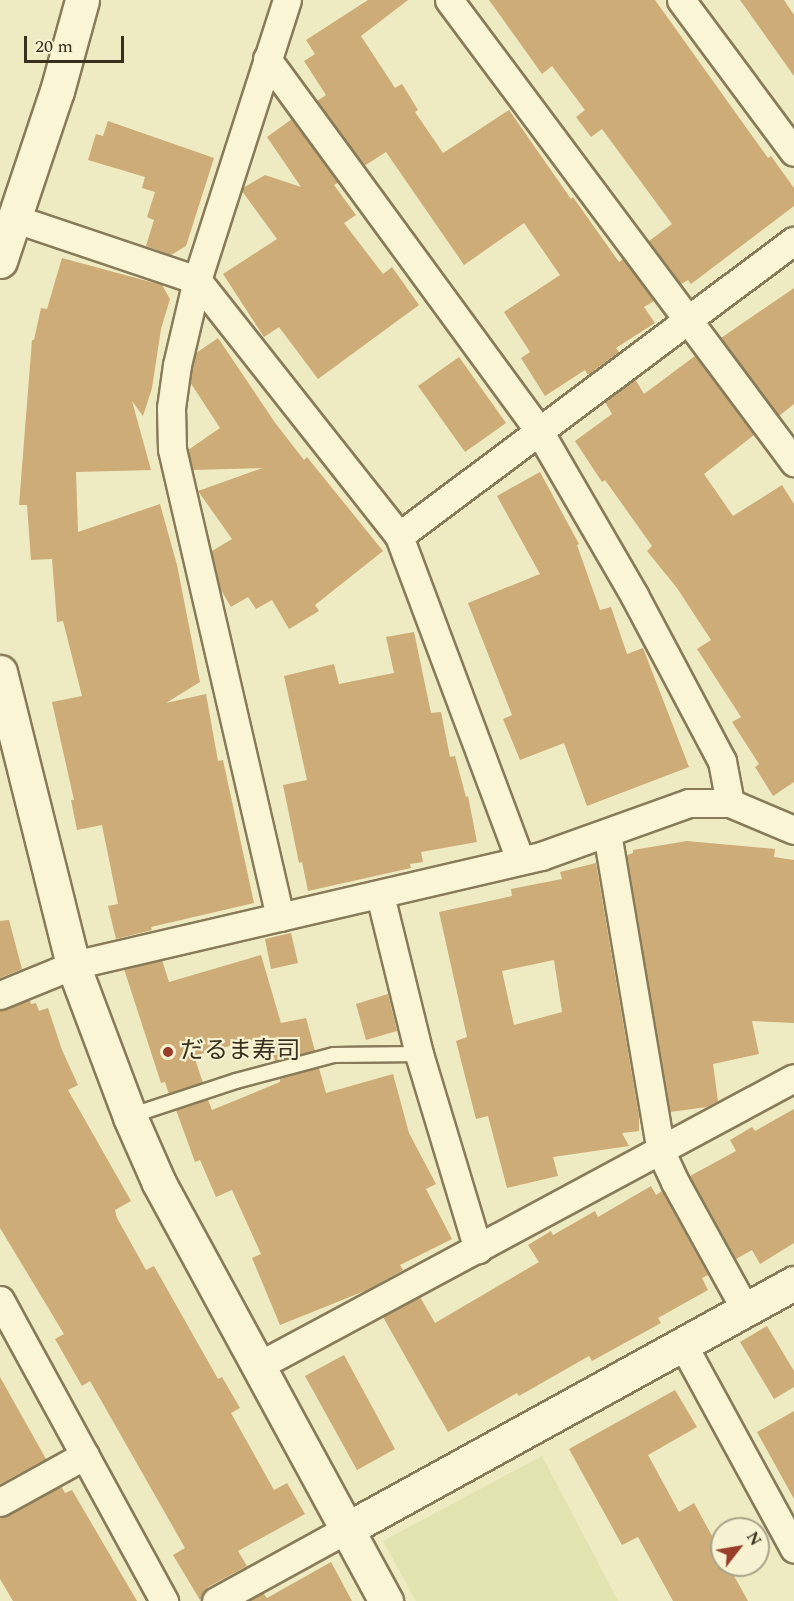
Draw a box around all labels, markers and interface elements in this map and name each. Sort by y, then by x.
scale bar [27,24,128,62]
text: 20 m [35,33,73,60]
place label: だるま寿司 [180,1038,300,1066]
marker: だるま寿司 [161,1045,175,1059]
north arrow [710,1517,770,1577]
text: N [740,1527,767,1551]

